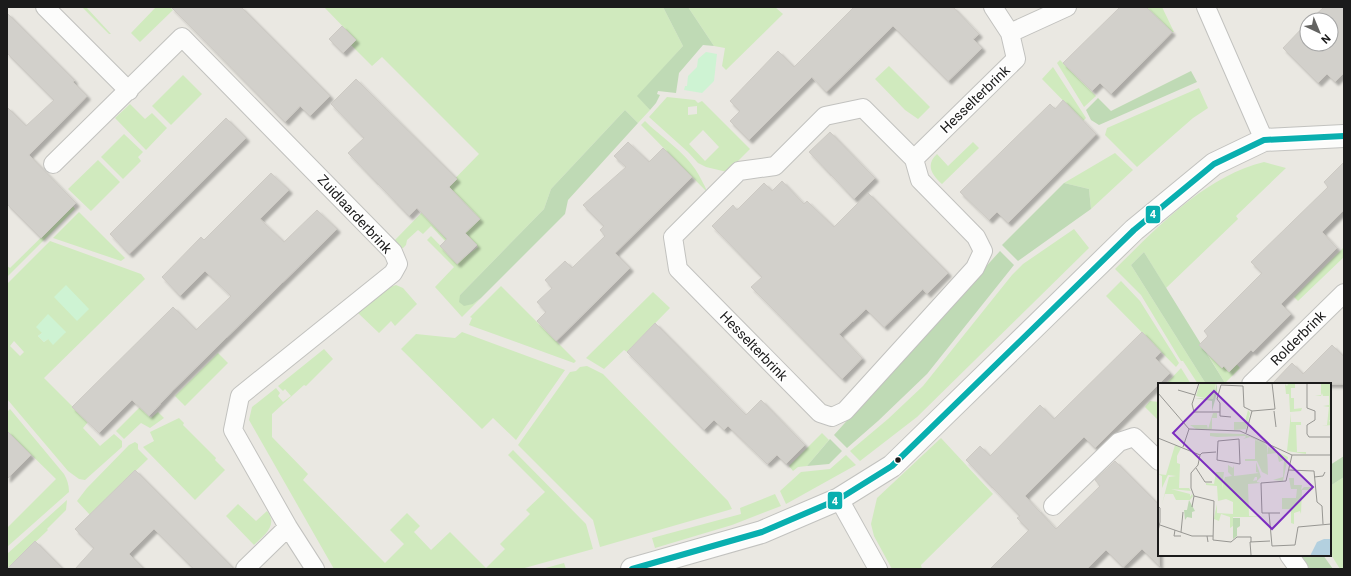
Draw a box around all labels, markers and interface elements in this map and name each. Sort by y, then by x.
north arrow [1299,12,1339,52]
text: N [1318,31,1333,46]
street label: Hesselterbrink [937,61,1014,136]
street label: Zuidlaarderbrink [315,171,396,257]
line badge: 4 [1145,205,1161,224]
text: 4 [1150,208,1157,221]
street label: Rolderbrink [1267,307,1329,369]
street label: Hesselterbrink [717,308,792,385]
inset map [1158,383,1331,556]
unlabelled marker [893,455,903,465]
line badge: 4 [827,491,843,510]
text: 4 [832,495,839,508]

